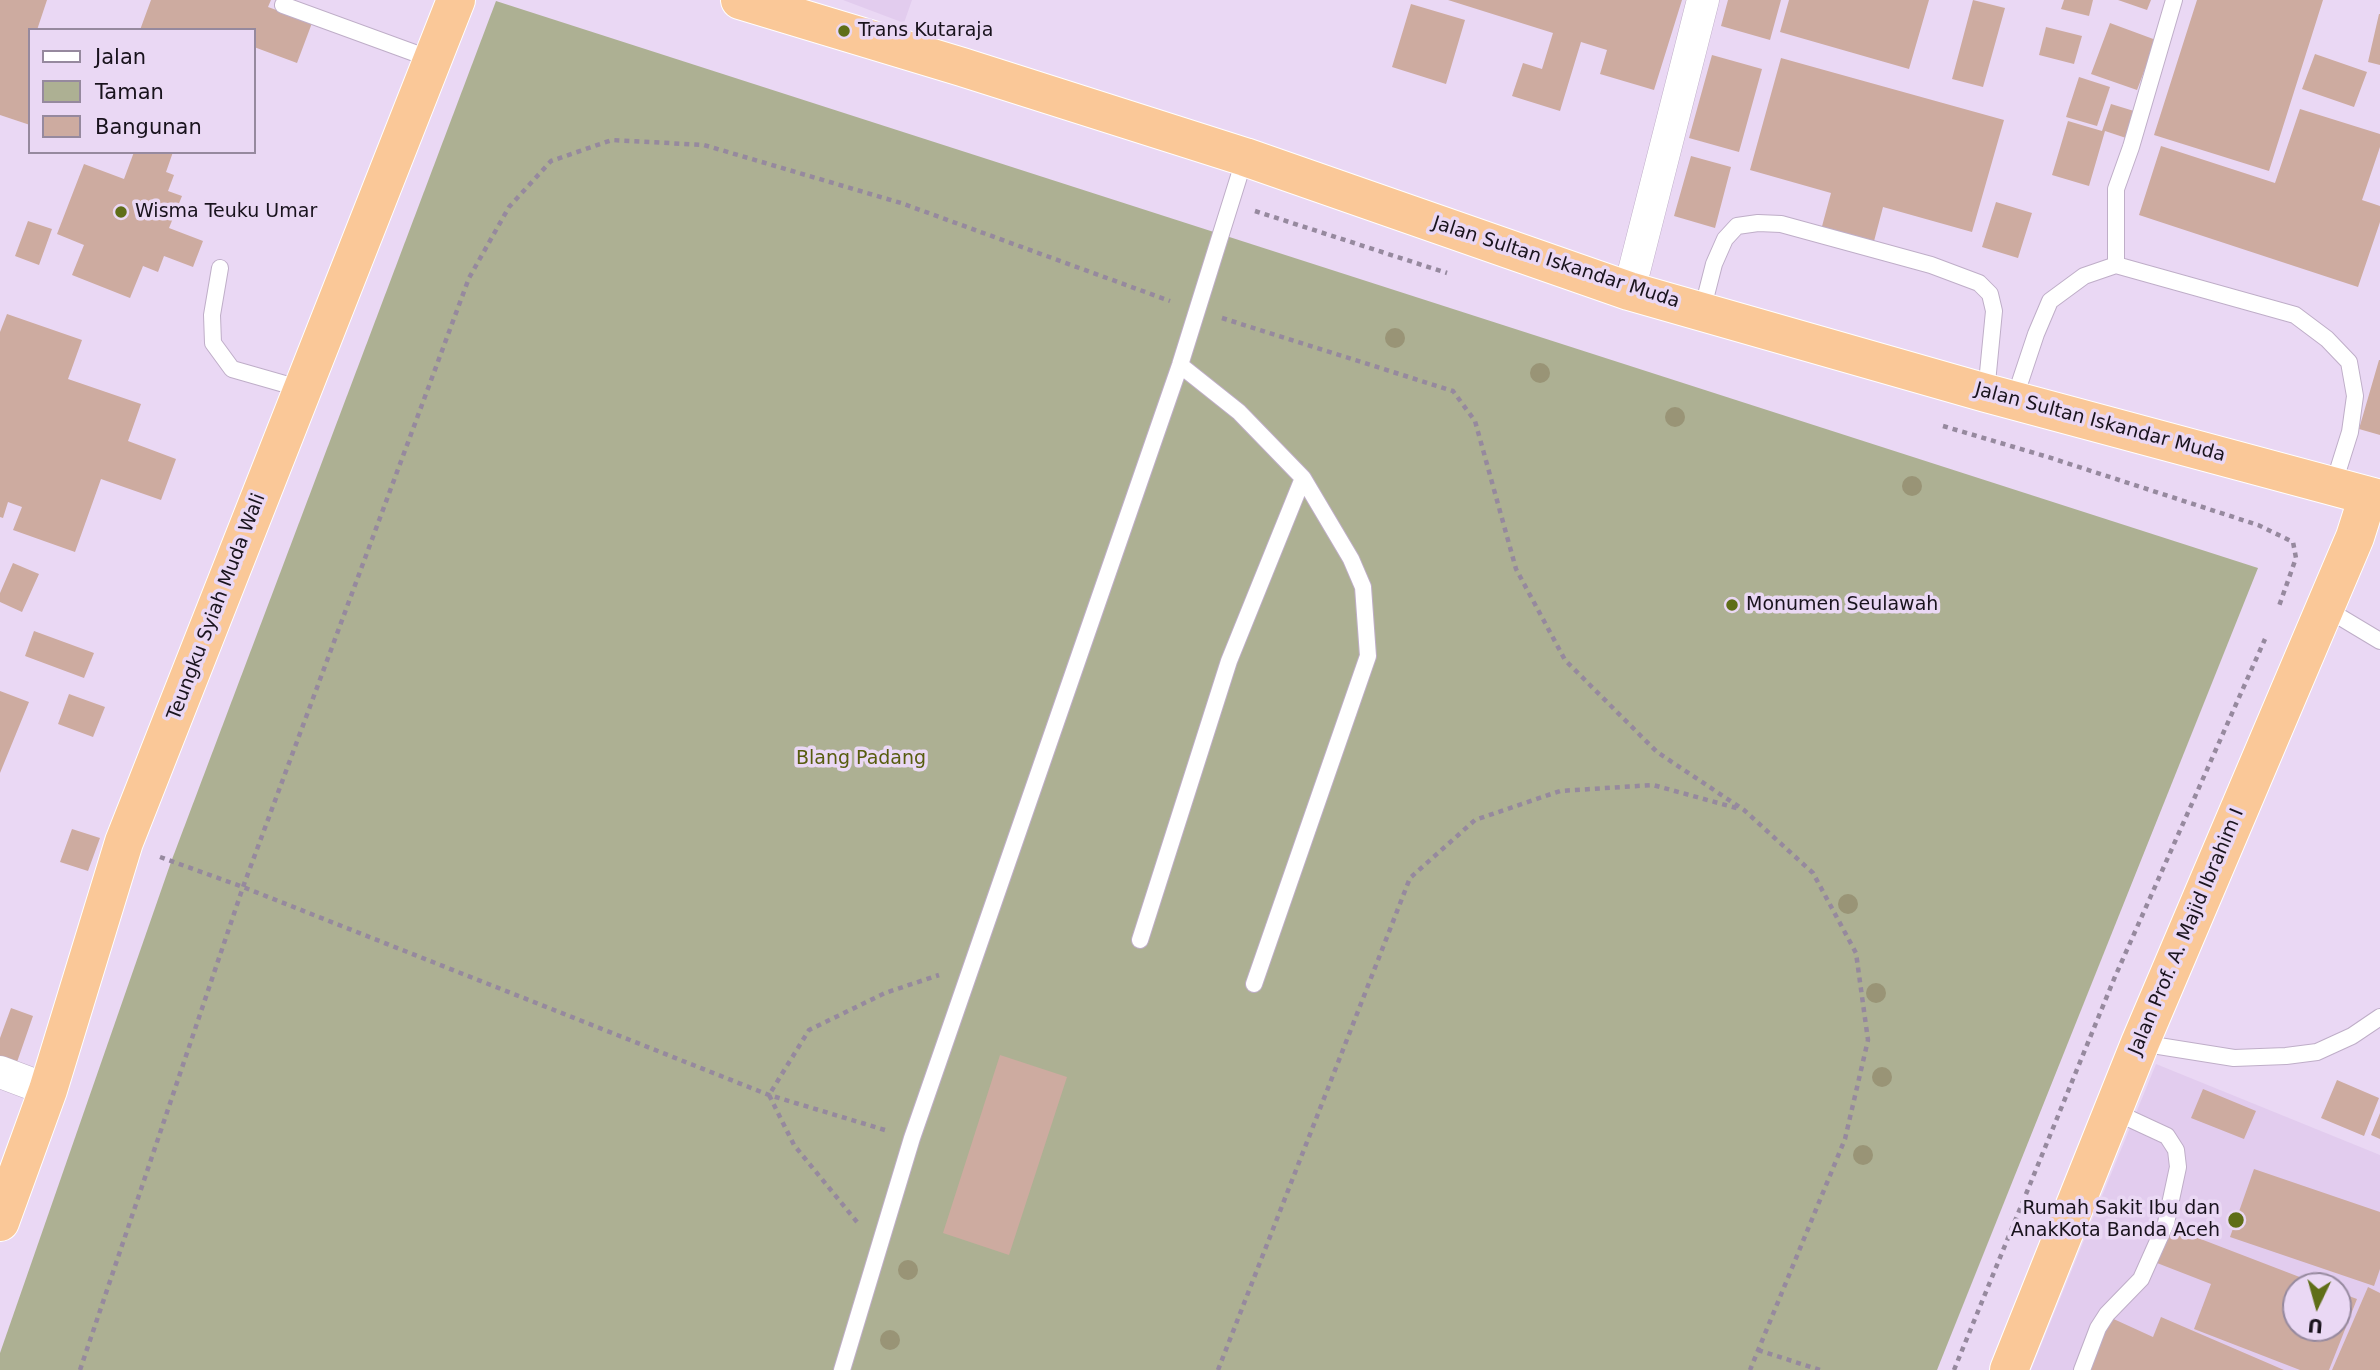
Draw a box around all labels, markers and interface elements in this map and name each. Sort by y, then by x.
place label: Trans Kutaraja [858,20,993,42]
marker: Trans Kutaraja [836,23,852,39]
legend [28,28,256,154]
text: Jalan [95,45,146,69]
text: Taman [95,80,164,104]
text: Bangunan [95,115,202,139]
place label: Wisma Teuku Umar [135,201,317,223]
marker: Wisma Teuku Umar [113,204,129,220]
street label: Jalan Sultan Iskandar Muda [1430,212,1682,314]
street label: Jalan Sultan Iskandar Muda [1972,379,2228,467]
street label: Teungku Syiah Muda Wali [163,490,271,724]
place label: Monumen Seulawah [1746,594,1938,616]
marker: Monumen Seulawah [1724,597,1740,613]
park label: Blang Padang [796,748,926,770]
street label: Jalan Prof. A. Majid Ibrahim I [2125,805,2249,1059]
place label: Rumah Sakit Ibu dan AnakKota Banda Aceh [2011,1198,2220,1242]
marker: Rumah Sakit Ibu dan AnakKota Banda Aceh [2226,1210,2246,1230]
north arrow [2282,1272,2352,1342]
text: U [2307,1314,2324,1338]

